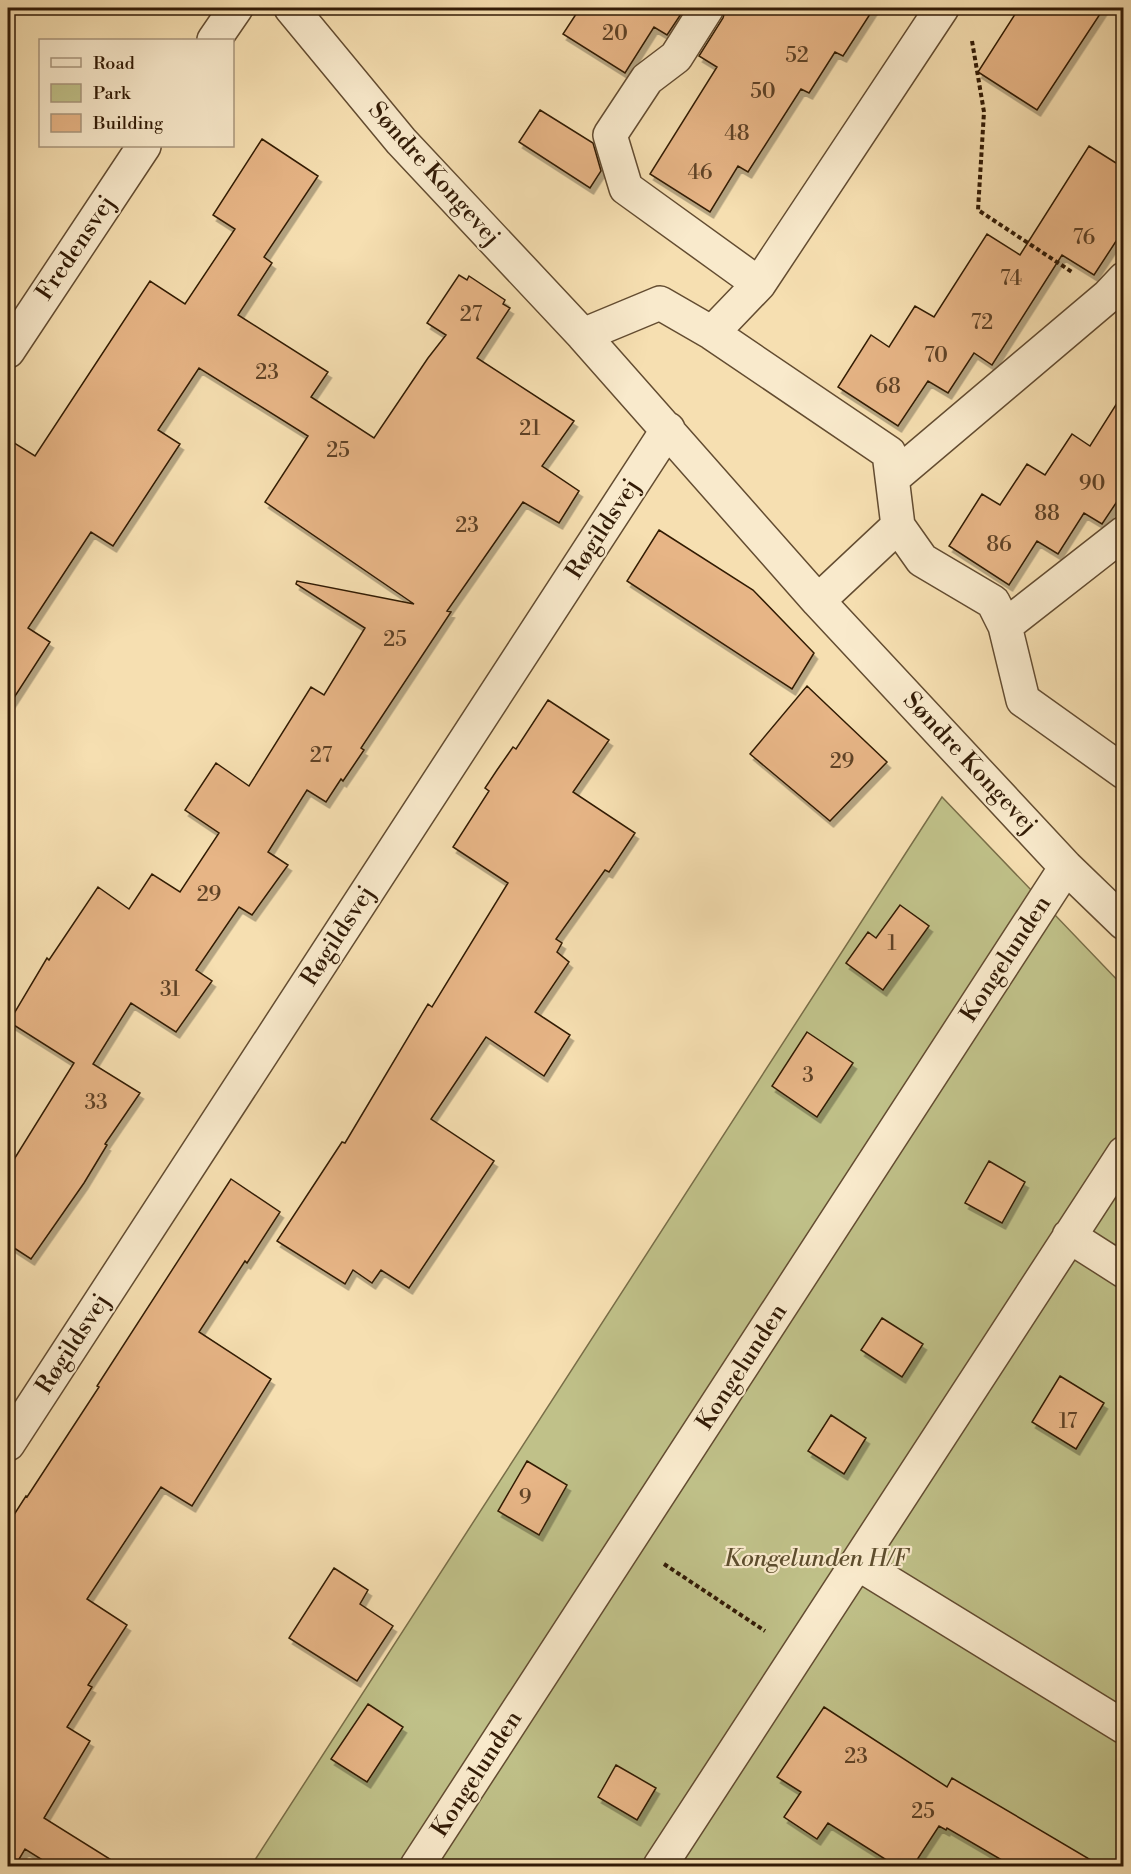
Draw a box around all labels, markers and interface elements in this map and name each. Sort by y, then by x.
house number: 20 [602,21,628,47]
legend [39,39,234,147]
house number: 52 [785,43,809,69]
text: Road [93,52,136,75]
house number: 50 [750,79,776,105]
text: Park [93,82,132,105]
street label: Søndre Kongevej [362,96,506,252]
text: Building [92,112,164,135]
house number: 48 [724,121,750,147]
house number: 46 [687,160,713,186]
street label: Fredensvej [30,190,122,306]
house number: 76 [1073,225,1096,251]
house number: 74 [1000,266,1022,292]
house number: 27 [460,302,483,328]
house number: 72 [971,310,993,336]
house number: 70 [924,343,948,369]
house number: 23 [255,360,279,386]
house number: 68 [875,374,901,400]
house number: 21 [519,416,541,442]
house number: 25 [326,438,350,464]
house number: 90 [1079,471,1105,497]
street label: Røgildsvej [559,473,647,585]
house number: 88 [1034,501,1060,527]
house number: 23 [455,513,479,539]
house number: 86 [986,532,1012,558]
house number: 25 [383,627,407,653]
street label: Søndre Kongevej [897,686,1043,840]
house number: 27 [310,743,333,769]
house number: 29 [830,749,854,775]
street label: Røgildsvej [294,880,382,992]
house number: 29 [197,882,221,908]
street label: Kongelunden [954,890,1058,1028]
house number: 1 [887,931,897,957]
house number: 31 [160,977,180,1003]
house number: 3 [802,1063,814,1089]
house number: 33 [84,1090,108,1116]
street label: Røgildsvej [29,1288,117,1400]
street label: Kongelunden [690,1298,794,1436]
house number: 17 [1059,1409,1078,1435]
house number: 9 [519,1485,531,1511]
park label: Kongelunden H/F [724,1544,911,1574]
street label: Kongelunden [425,1705,529,1843]
house number: 23 [844,1744,868,1770]
house number: 25 [911,1799,935,1825]

